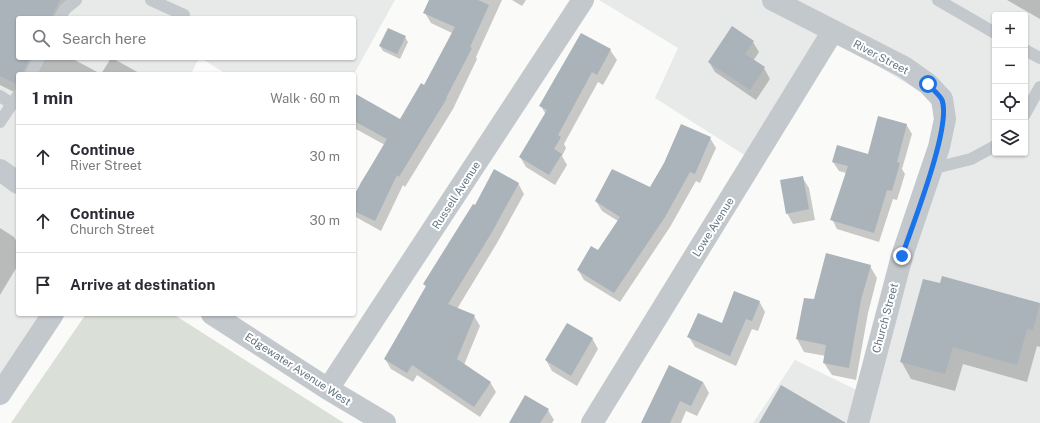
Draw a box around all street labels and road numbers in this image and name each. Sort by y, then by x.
street label: River Street [851,37,911,77]
street label: Russell Avenue [430,159,482,231]
street label: Lowe Avenue [690,195,736,259]
street label: Church Street [870,282,900,354]
street label: Edgewater Avenue West [243,330,353,408]

